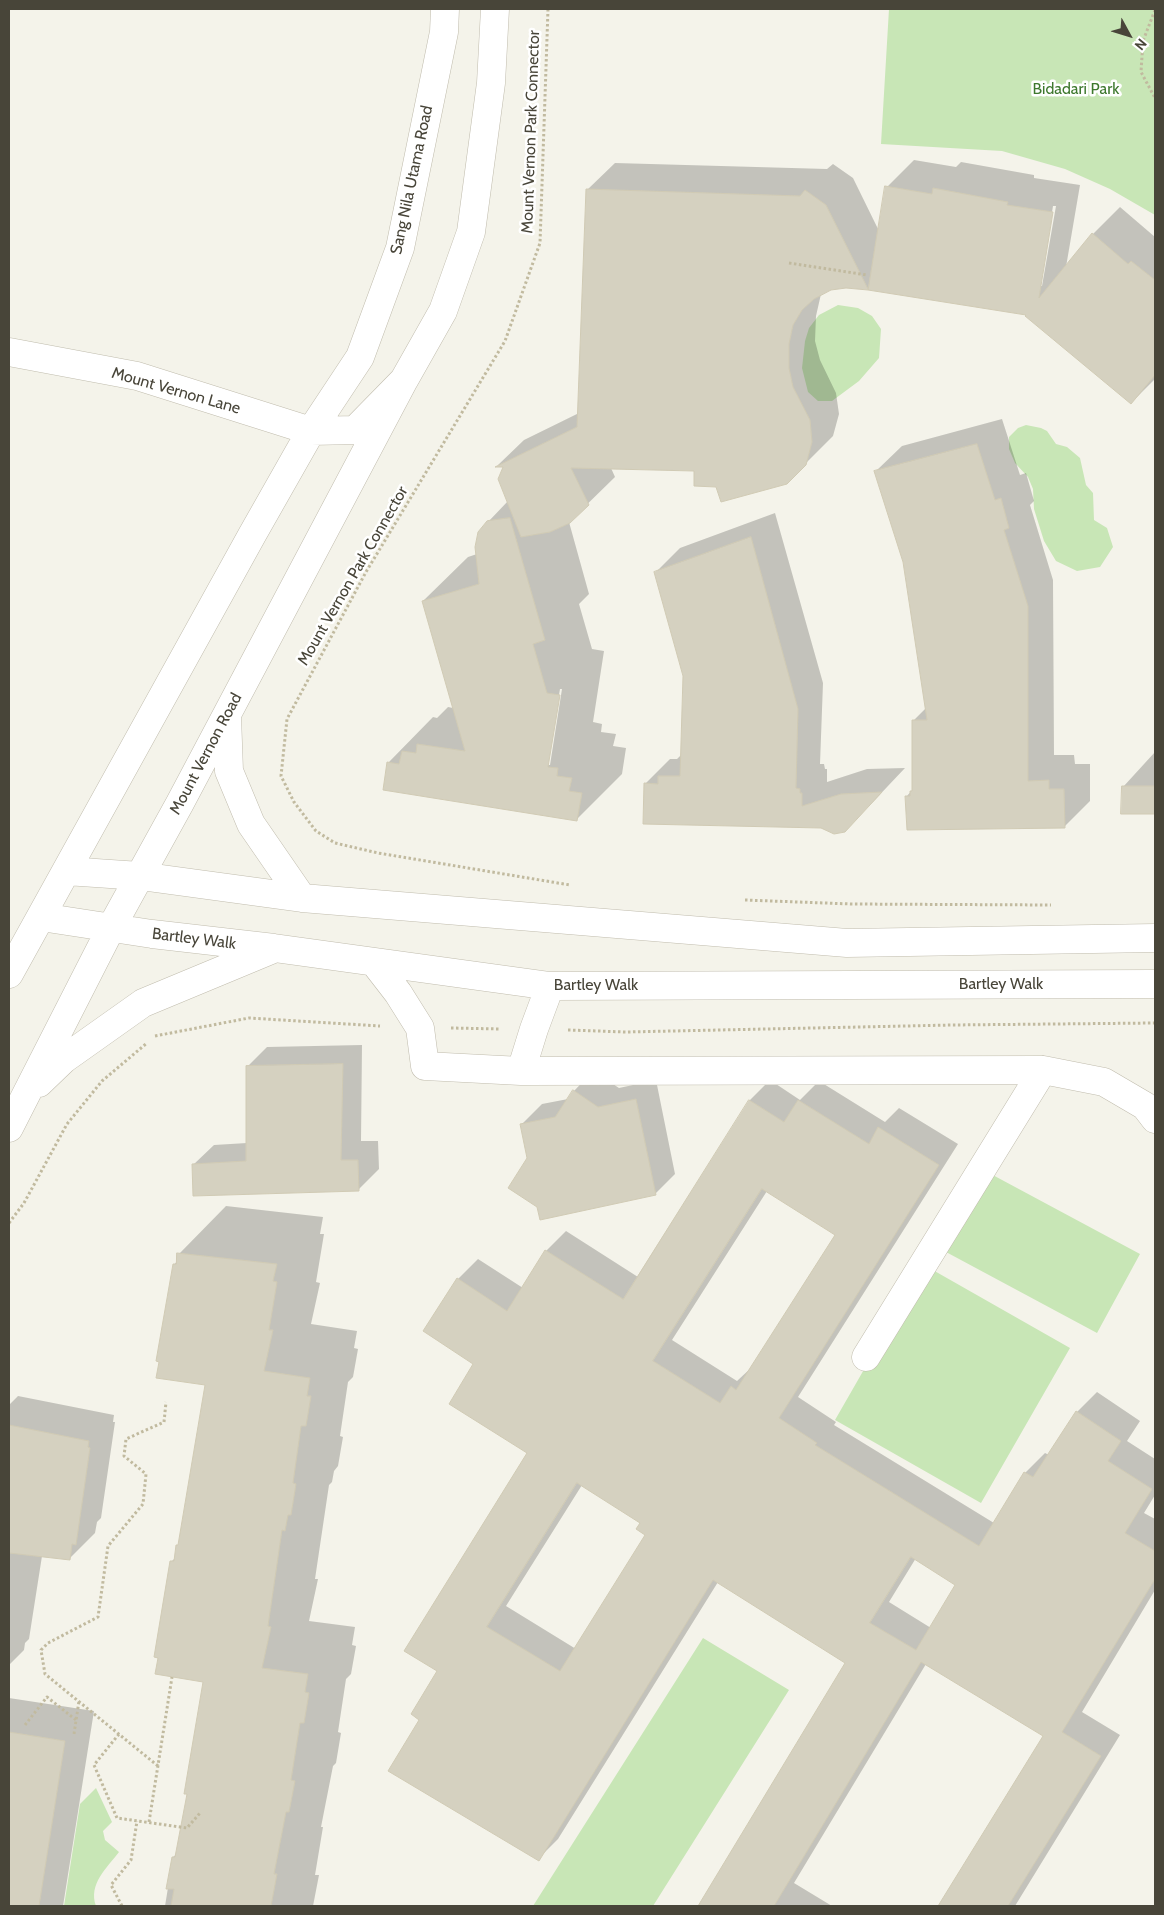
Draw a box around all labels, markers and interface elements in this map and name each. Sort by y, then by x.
north arrow [1104,10,1154,60]
street label: Mount Vernon Park Connector [518,30,544,234]
text: N [1131,35,1151,54]
park label: Bidadari Park [1033,79,1119,99]
street label: Sang Nila Utama Road [387,104,437,256]
street label: Mount Vernon Lane [109,363,243,419]
street label: Mount Vernon Park Connector [294,483,412,669]
street label: Mount Vernon Road [166,690,246,818]
street label: Bartley Walk [151,924,237,954]
street label: Bartley Walk [959,974,1043,994]
street label: Bartley Walk [554,975,638,995]

